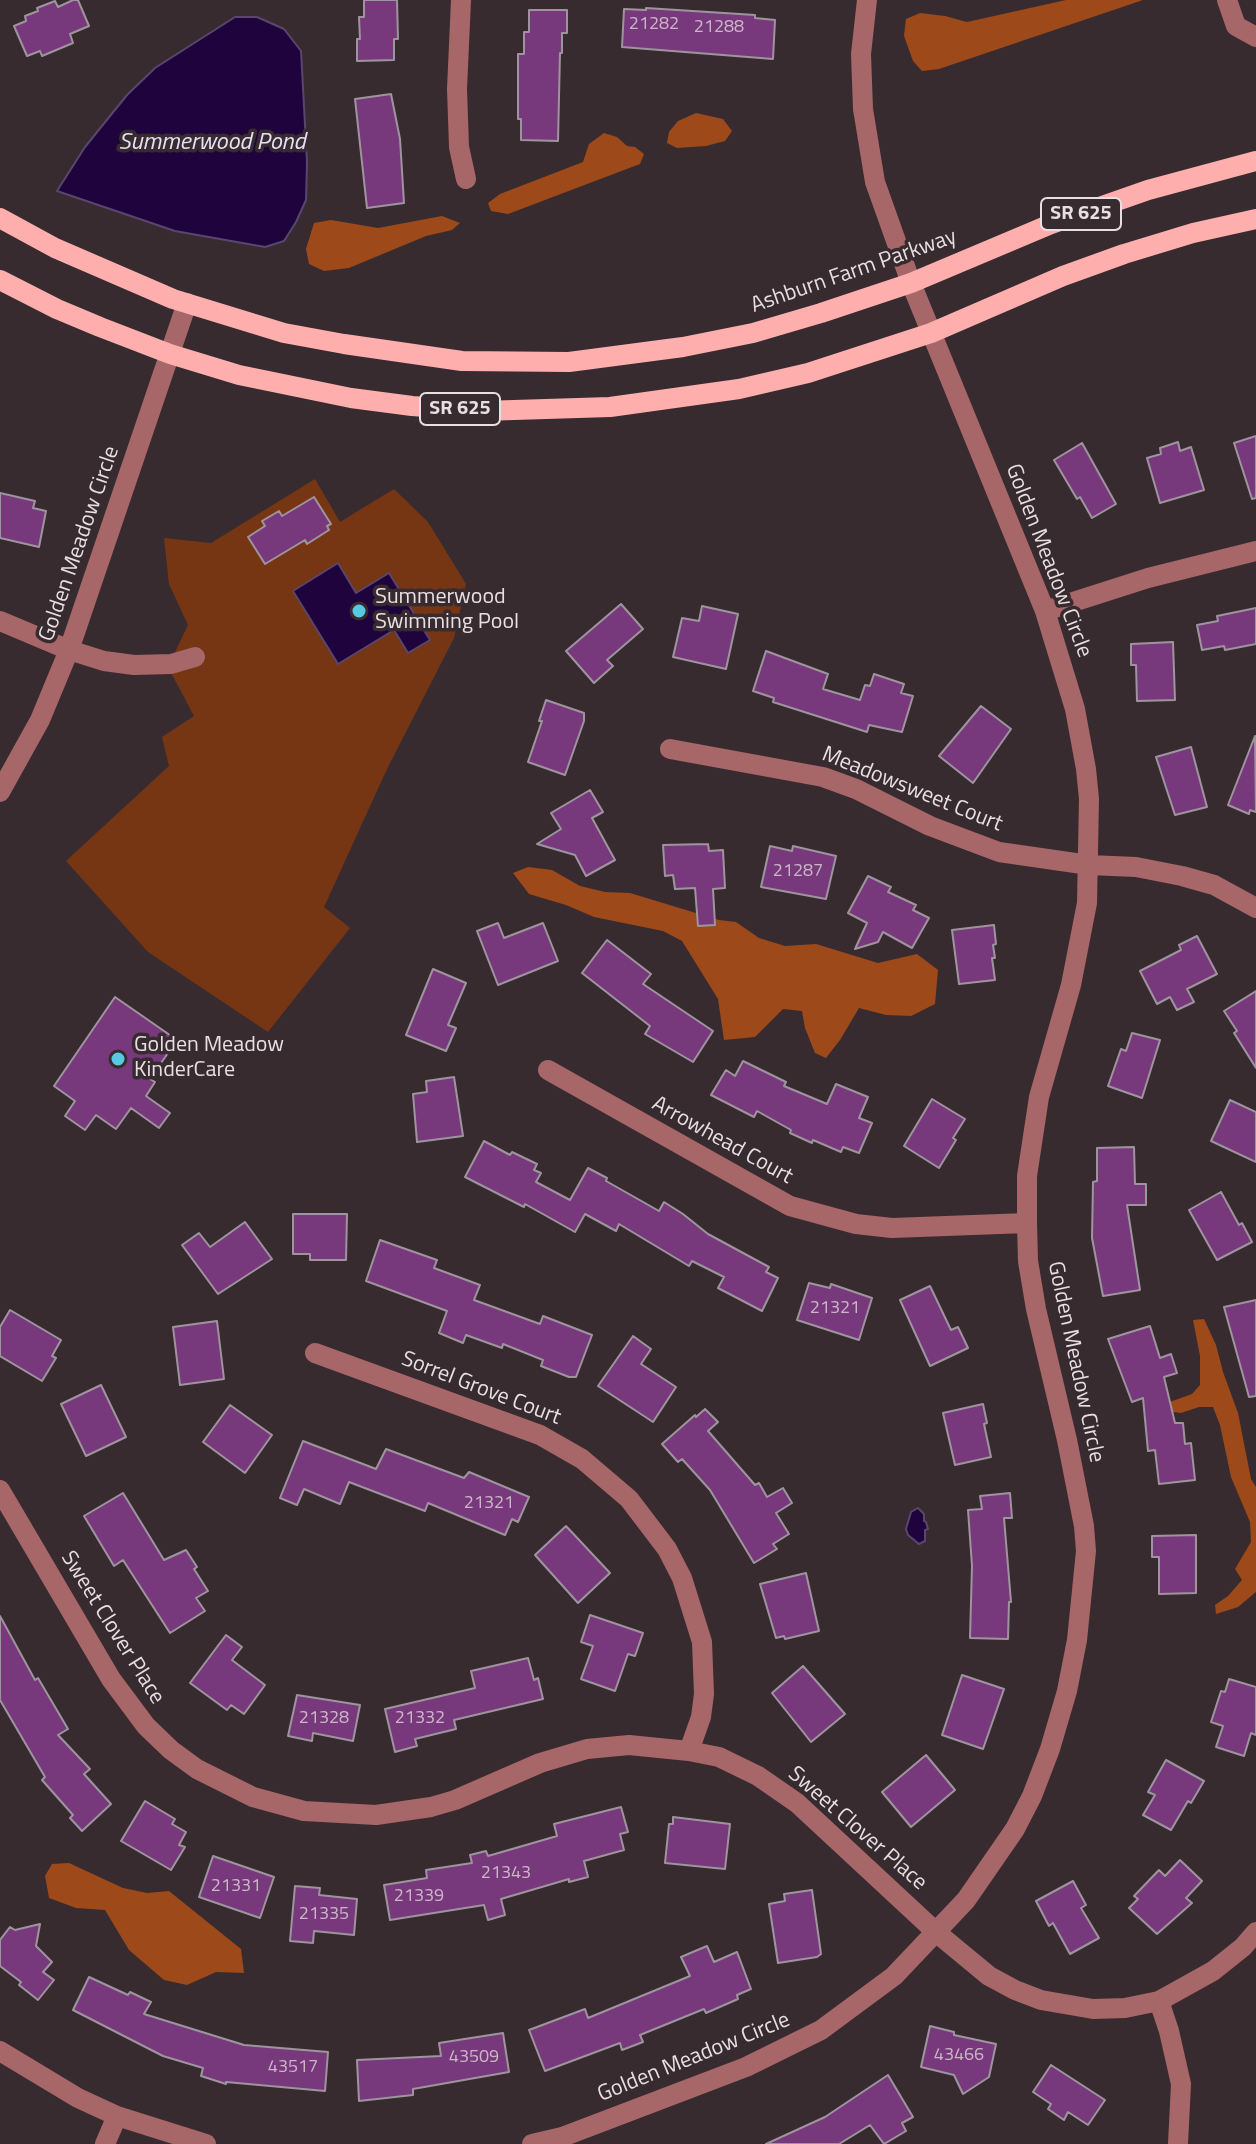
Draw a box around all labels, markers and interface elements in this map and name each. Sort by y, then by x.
house number: 21282 [629,14,679,36]
house number: 21288 [694,17,744,39]
water label: Summerwood Pond [118,129,306,157]
road number: SR 625 [1041,198,1121,230]
street label: Ashburn Farm Parkway [748,224,960,320]
road number: SR 625 [420,393,500,425]
street label: Golden Meadow Circle [34,443,126,645]
street label: Golden Meadow Circle [999,461,1097,661]
place label: Summerwood Swimming Pool [375,585,519,636]
marker: Summerwood Swimming Pool [350,602,368,620]
street label: Meadowsweet Court [818,742,1006,838]
house number: 21287 [773,861,823,883]
place label: Golden Meadow KinderCare [134,1033,284,1084]
marker: Golden Meadow KinderCare [109,1050,127,1068]
street label: Arrowhead Court [647,1091,797,1191]
street label: Golden Meadow Circle [1041,1259,1109,1465]
house number: 21321 [810,1298,860,1320]
street label: Sorrel Grove Court [398,1346,564,1432]
house number: 21321 [464,1493,514,1515]
street label: Sweet Clover Place [54,1547,170,1709]
house number: 21328 [299,1708,349,1730]
house number: 21332 [395,1708,445,1730]
street label: Sweet Clover Place [782,1762,932,1896]
house number: 21343 [481,1863,531,1885]
house number: 21331 [211,1876,261,1898]
house number: 21339 [394,1886,444,1908]
house number: 21335 [299,1904,349,1926]
street label: Golden Meadow Circle [594,2007,794,2109]
house number: 43466 [934,2045,984,2067]
house number: 43509 [449,2047,499,2069]
house number: 43517 [268,2057,318,2079]

